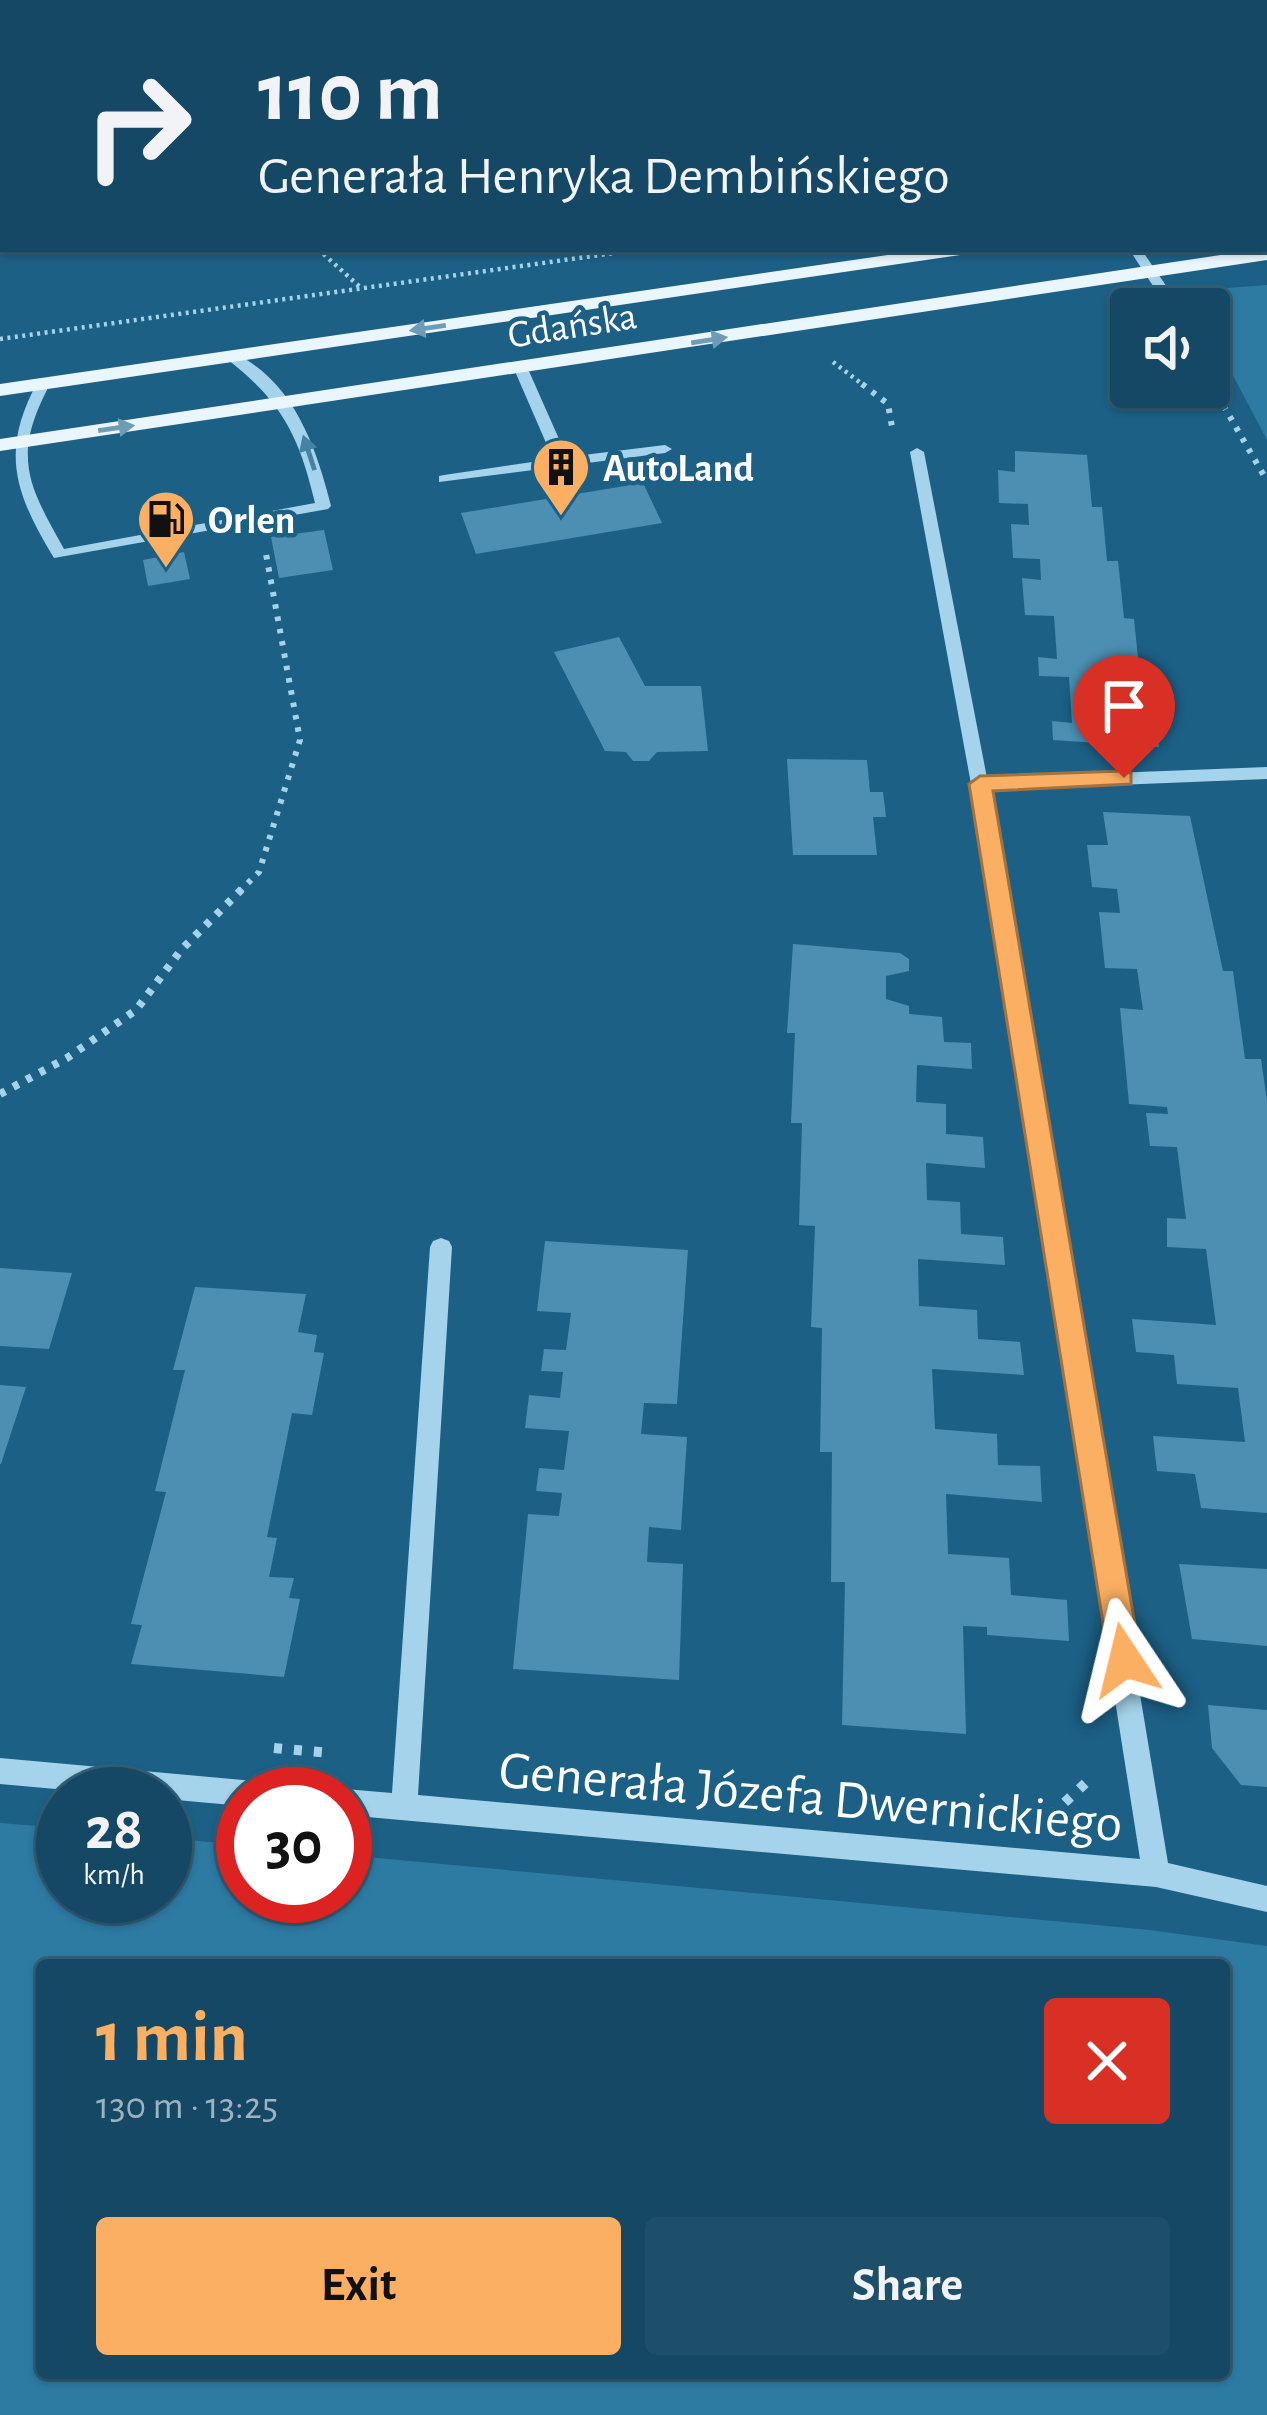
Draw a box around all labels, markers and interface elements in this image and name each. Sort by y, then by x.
icon: right [60,48,216,204]
text: 110 m [258,52,443,136]
text: Generała Henryka Dembińskiego [258,150,950,204]
map controls [1110,288,1230,408]
button: sound [1110,288,1230,408]
street label: Gdańska [505,297,640,356]
one-way arrow [408,319,446,338]
one-way arrow [691,330,729,349]
one-way arrow [98,418,135,437]
one-way arrow [299,434,318,471]
building icon: AutoLand [530,436,592,518]
place label: AutoLand [603,450,754,489]
fuel station icon: Orlen [135,488,197,570]
place label: Orlen [208,502,295,541]
pin [1073,655,1175,778]
icon: arrive [1091,673,1157,739]
position arrow [1062,1597,1188,1723]
street label: Generała Józefa Dwernickiego [497,1744,1125,1852]
speed limit sign: 30 [216,1767,372,1923]
text: 28 [85,1800,143,1860]
text: km/h [83,1860,145,1890]
button: close [1044,1998,1170,2124]
text: 1 min [96,2002,248,2074]
text: 130 m · 13:25 [96,2087,278,2126]
button: Exit [96,2217,621,2355]
button: Share [645,2217,1170,2355]

